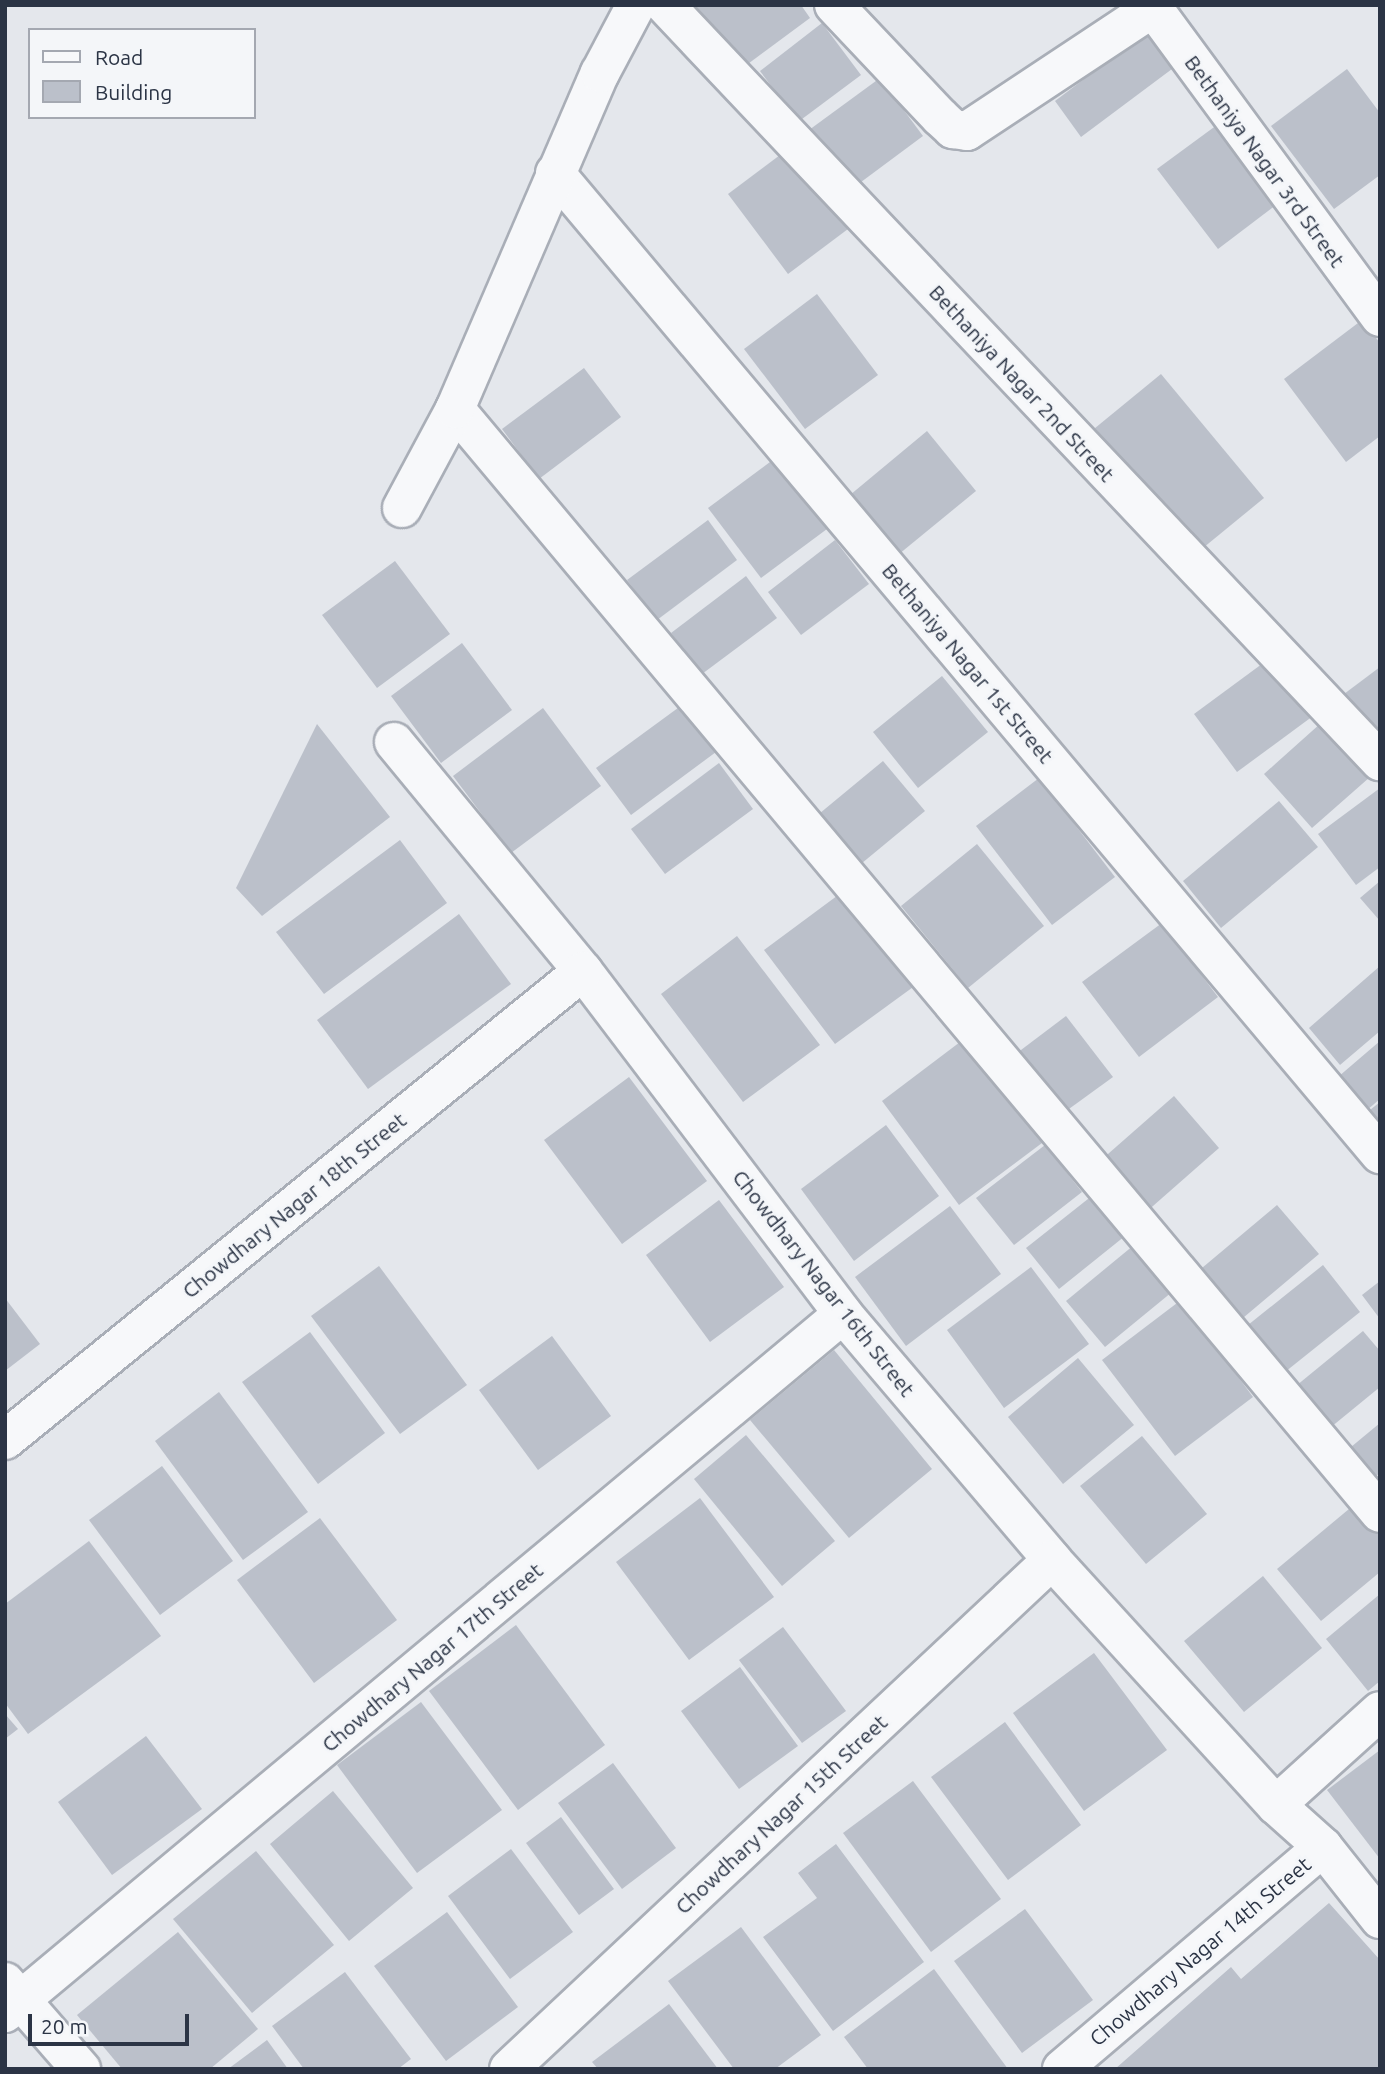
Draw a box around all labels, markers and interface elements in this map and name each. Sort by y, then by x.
legend [28,28,256,119]
text: Road [95,45,143,69]
street label: Bethaniya Nagar 3rd Street [1180,50,1350,272]
text: Building [95,80,172,104]
street label: Bethaniya Nagar 2nd Street [924,279,1120,487]
street label: Bethaniya Nagar 1st Street [877,558,1059,768]
street label: Chowdhary Nagar 18th Street [177,1107,411,1303]
street label: Chowdhary Nagar 16th Street [728,1165,920,1401]
street label: Chowdhary Nagar 17th Street [316,1557,548,1757]
street label: Chowdhary Nagar 15th Street [670,1709,892,1919]
street label: Chowdhary Nagar 14th Street [1084,1851,1316,2051]
scale bar [32,2000,192,2044]
text: 20 m [41,2014,88,2038]

